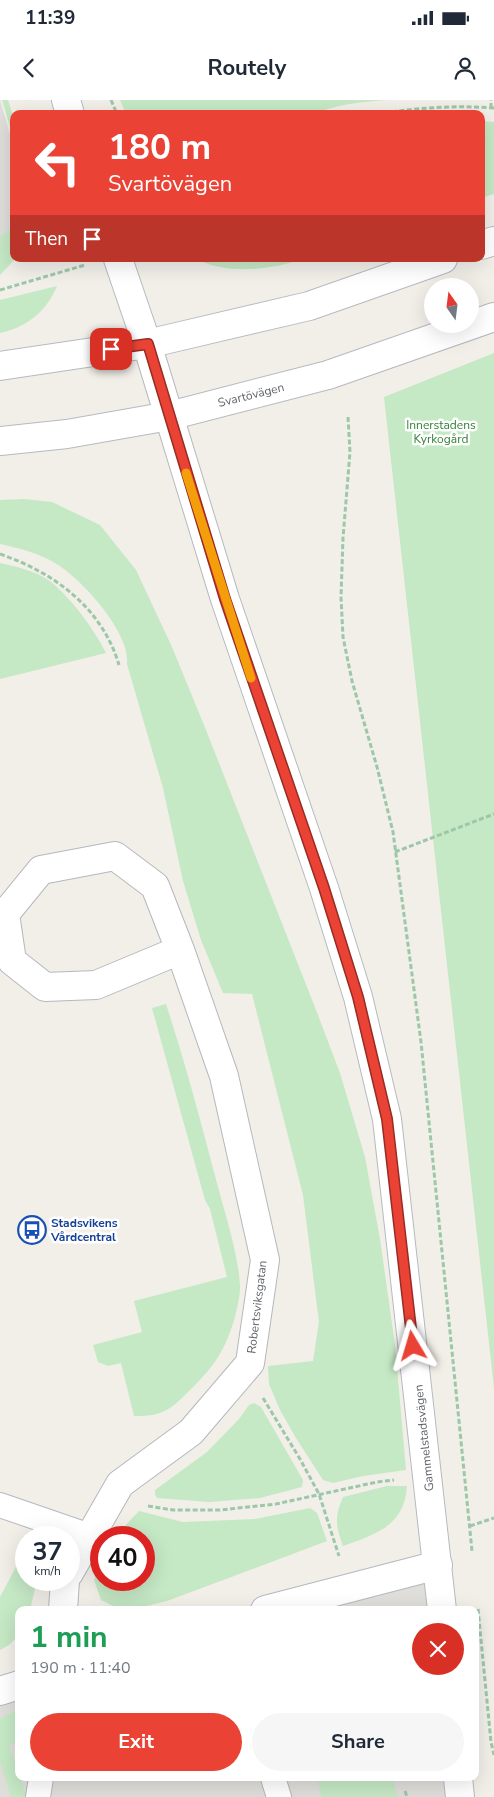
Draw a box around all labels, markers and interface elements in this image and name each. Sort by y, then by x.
text: 11:39 [25,5,75,31]
text: Routely [208,53,286,83]
icon: back [15,54,43,82]
icon: person [451,54,479,82]
text: 180 m [108,124,211,171]
icon: left [25,130,90,195]
text: Svartövägen [108,169,232,199]
icon: arrive [78,225,106,253]
text: Then [25,226,68,252]
north arrow [424,278,479,332]
map controls [424,278,479,333]
pin [90,328,132,370]
icon: arrive [97,335,125,363]
street label: Svartövägen [216,379,286,411]
park label: Innerstadens Kyrkogård [406,417,476,447]
bus stop icon: Stadsvikens Vårdcentral [17,1215,47,1245]
place label: Stadsvikens Vårdcentral [50,1215,118,1245]
street label: Robertsviksgatan [243,1259,271,1355]
position arrow [386,1319,438,1371]
street label: Gammelstadsvägen [410,1384,438,1492]
speed limit sign: 40 [90,1526,155,1591]
text: 37 [32,1535,63,1569]
text: km/h [34,1563,61,1579]
text: 1 min [30,1617,108,1658]
button: close [412,1623,464,1675]
text: 190 m · 11:40 [30,1657,131,1679]
button: Exit [30,1713,242,1771]
button: Share [252,1713,464,1771]

